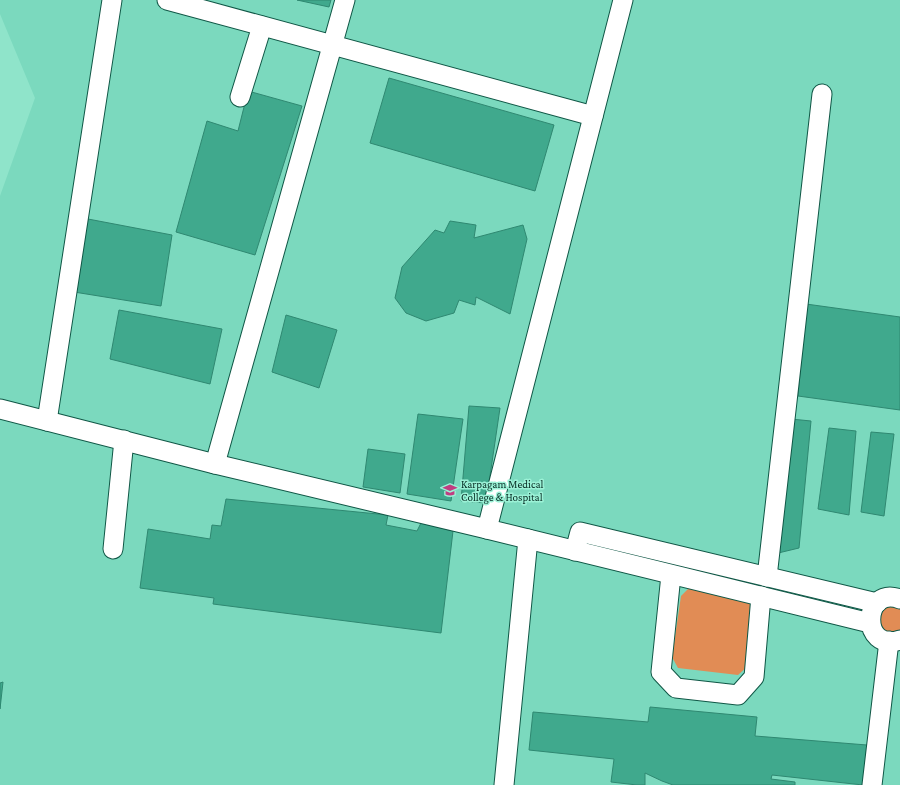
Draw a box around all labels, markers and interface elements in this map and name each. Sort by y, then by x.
place label: Karpagam Medical College & Hospital [461,478,544,504]
school or university icon: Karpagam Medical College & Hospital [442,482,458,498]

